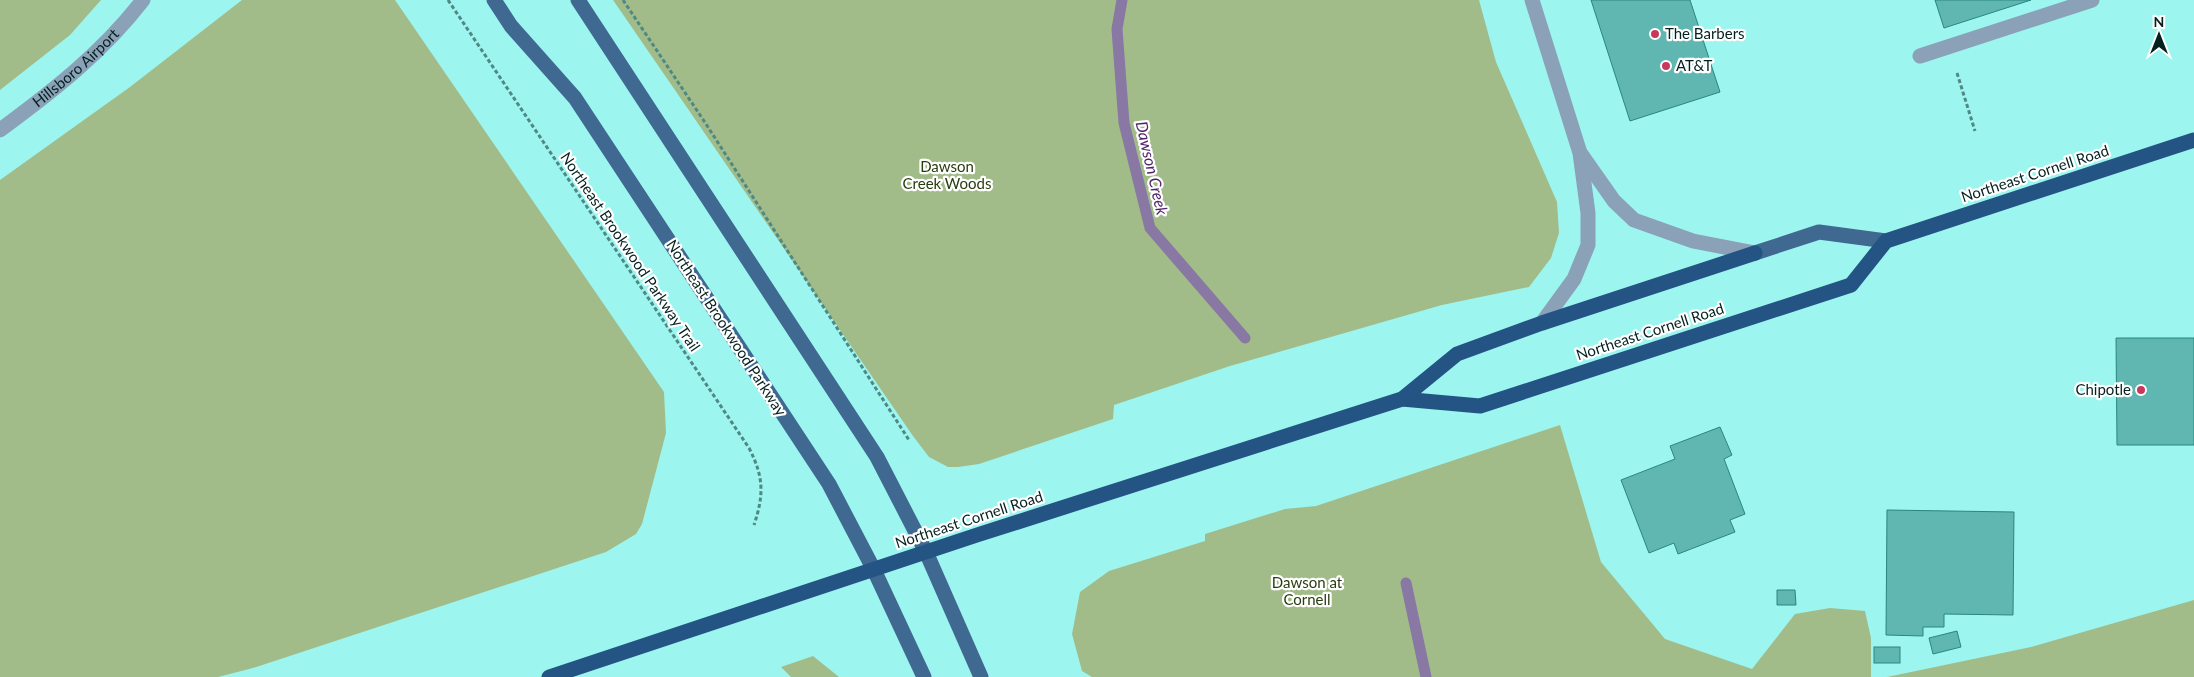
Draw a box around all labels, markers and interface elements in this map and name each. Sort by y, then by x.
north arrow [2134,10,2184,60]
text: N [2154,13,2164,30]
street label: Hillsboro Airport [28,24,123,110]
place label: The Barbers [1665,24,1745,42]
marker: The Barbers [1649,28,1661,40]
place label: AT&T [1676,56,1712,74]
marker: AT&T [1660,60,1672,72]
water label: Dawson Creek [1132,119,1173,217]
street label: Northeast Cornell Road [1959,141,2111,205]
street label: Northeast Brookwood Parkway Trail [557,148,704,354]
park label: Dawson Creek Woods [903,157,991,192]
street label: Northeast Brookwood Parkway [663,236,791,419]
street label: Northeast Cornell Road [1574,299,1726,363]
place label: Chipotle [2075,380,2131,398]
marker: Chipotle [2135,384,2147,396]
street label: Northeast Cornell Road [893,487,1045,551]
park label: Dawson at Cornell [1272,573,1343,608]

